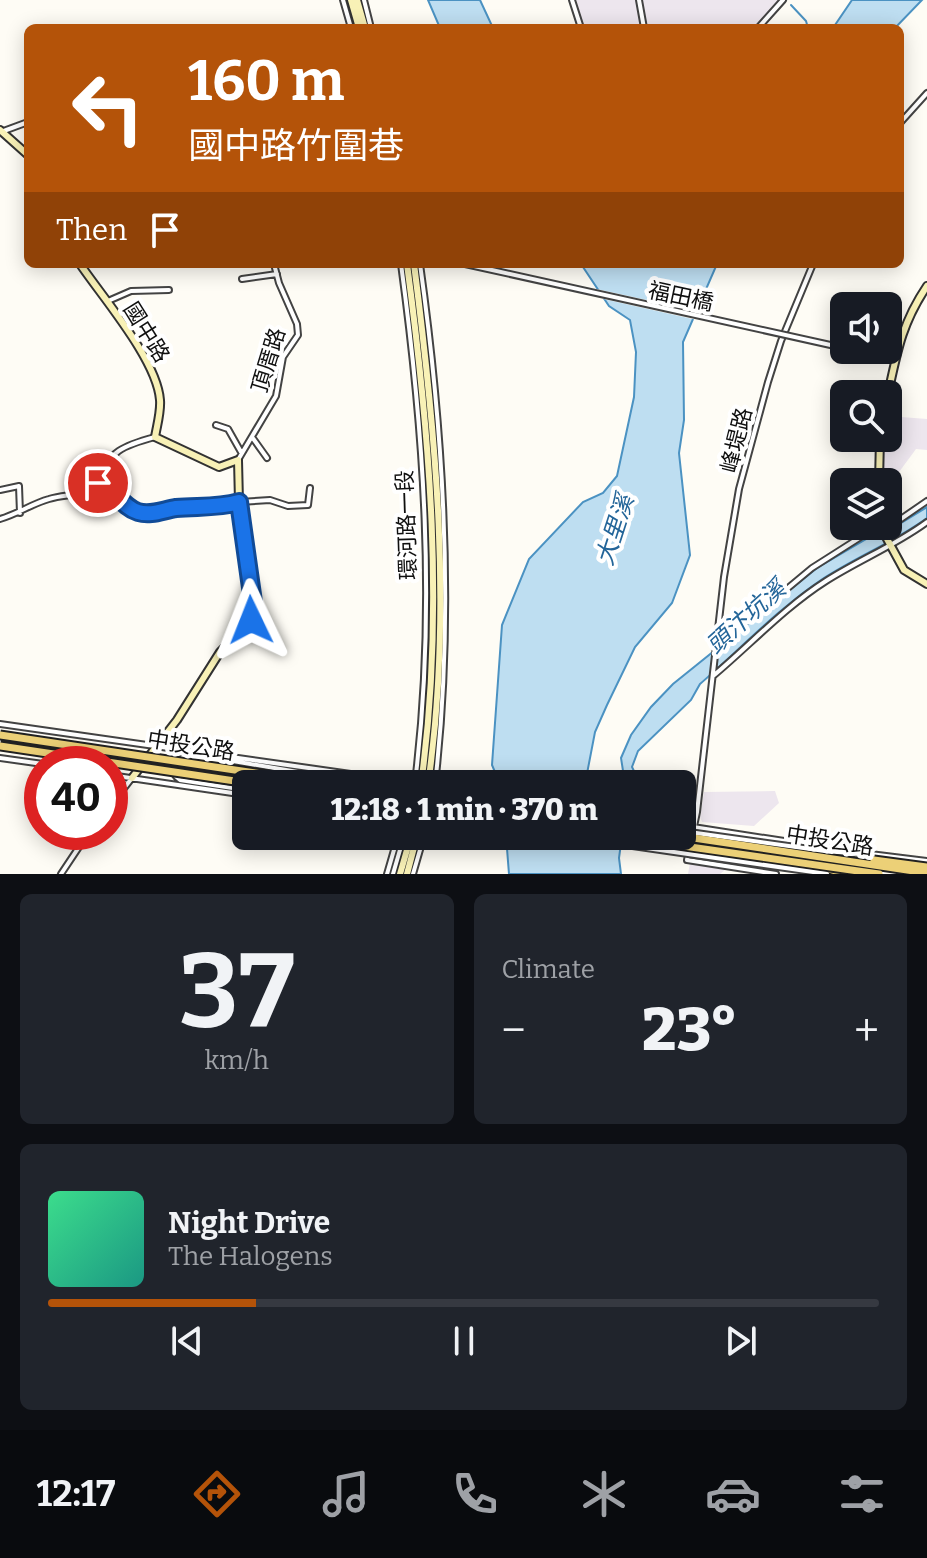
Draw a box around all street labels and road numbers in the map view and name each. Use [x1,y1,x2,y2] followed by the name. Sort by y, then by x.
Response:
[646,276,716,317] street label: 福田橋
[118,297,176,367] street label: 國中路
[246,325,291,396] street label: 頂厝路
[715,405,758,475] street label: 峰堤路
[391,470,422,580] street label: 環河路一段
[145,725,236,766] street label: 中投公路
[784,820,875,861] street label: 中投公路

